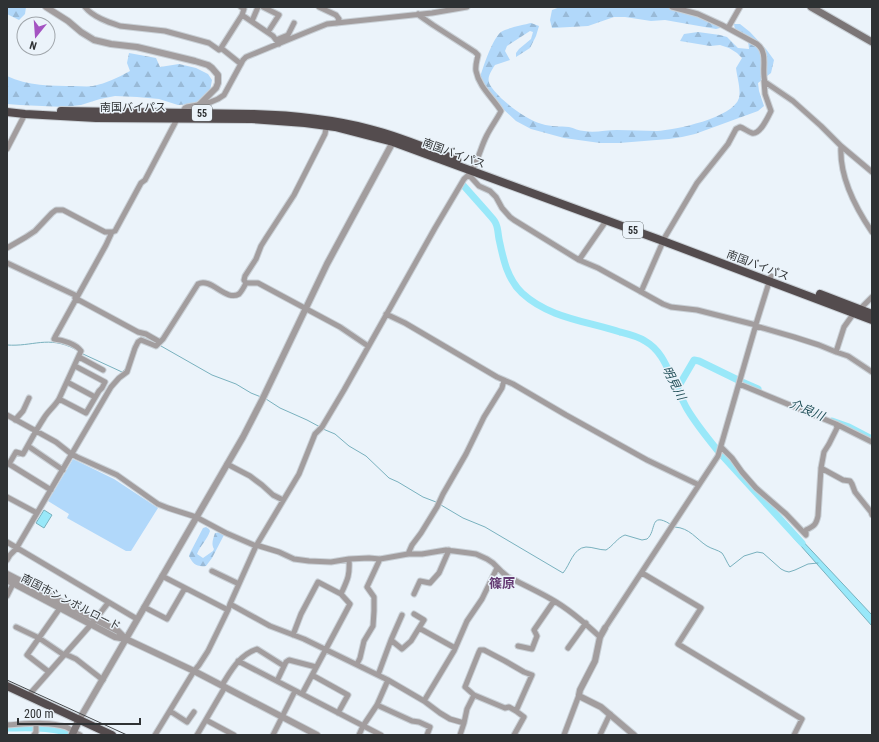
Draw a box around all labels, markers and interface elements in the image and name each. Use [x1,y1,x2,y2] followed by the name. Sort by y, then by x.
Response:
[16,16,56,56] north arrow
[28,38,38,52] text: N
[100,101,166,114] street label: 南国バイパス
[192,105,212,121] road number: 55
[421,136,487,171] street label: 南国バイパス
[623,222,643,238] road number: 55
[725,248,791,283] street label: 南国バイパス
[660,364,689,404] water label: 明見川
[788,397,828,424] water label: 介良川
[19,572,123,633] street label: 南国市シンボルロード
[489,576,515,591] district label: 篠原
[18,700,140,726] scale bar
[24,707,54,721] text: 200 m

